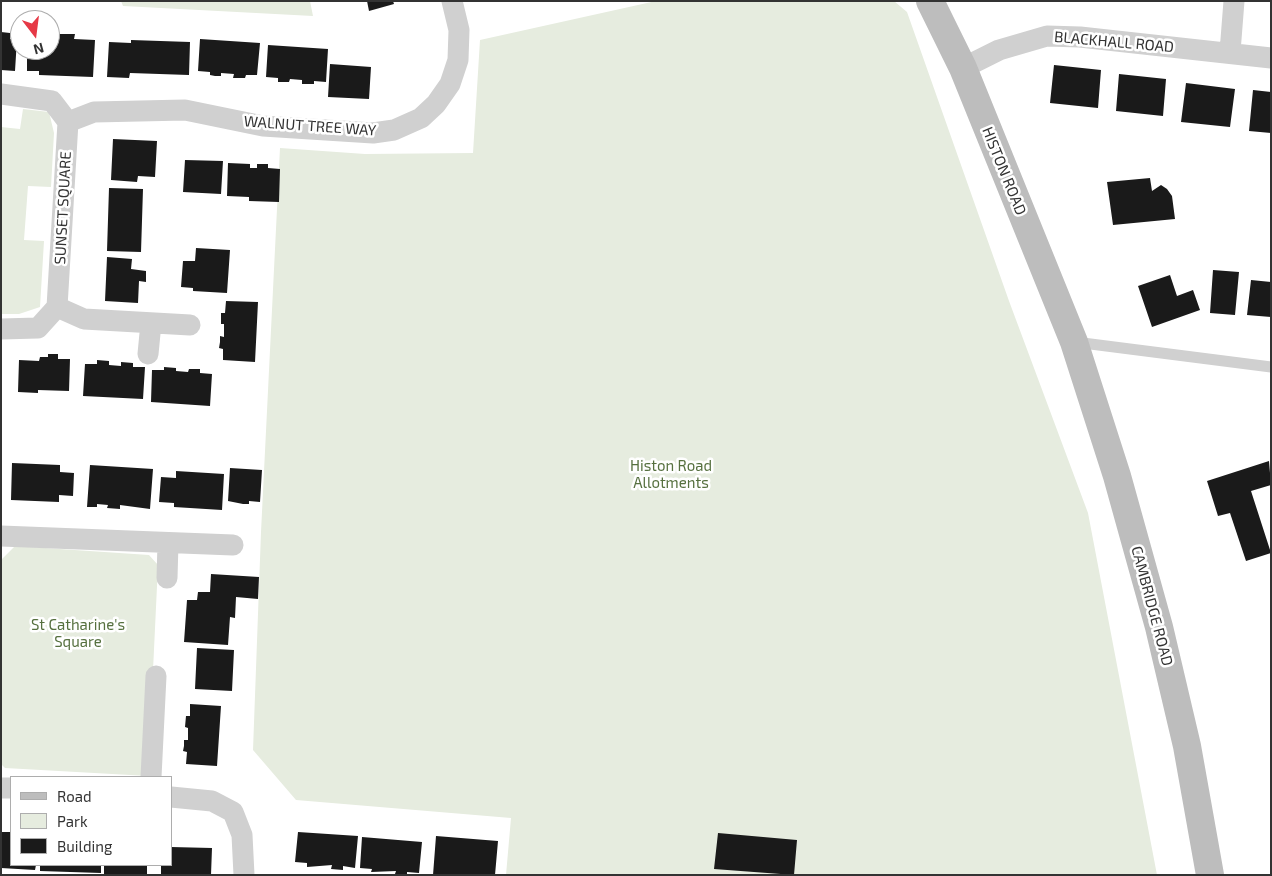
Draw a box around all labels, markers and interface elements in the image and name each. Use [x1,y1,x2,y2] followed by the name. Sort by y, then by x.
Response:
[10,10,60,60] north arrow
[1053,28,1175,56] street label: BLACKHALL ROAD
[32,39,46,59] text: N
[243,112,377,140] street label: WALNUT TREE WAY
[978,124,1030,218] street label: HISTON ROAD
[51,151,75,265] street label: SUNSET SQUARE
[630,457,712,492] park label: Histon Road Allotments
[1127,544,1177,668] street label: CAMBRIDGE ROAD
[31,616,125,651] park label: St Catharine's Square
[10,776,172,866] legend
[57,787,92,805] text: Road
[57,812,88,830] text: Park
[57,837,112,855] text: Building

